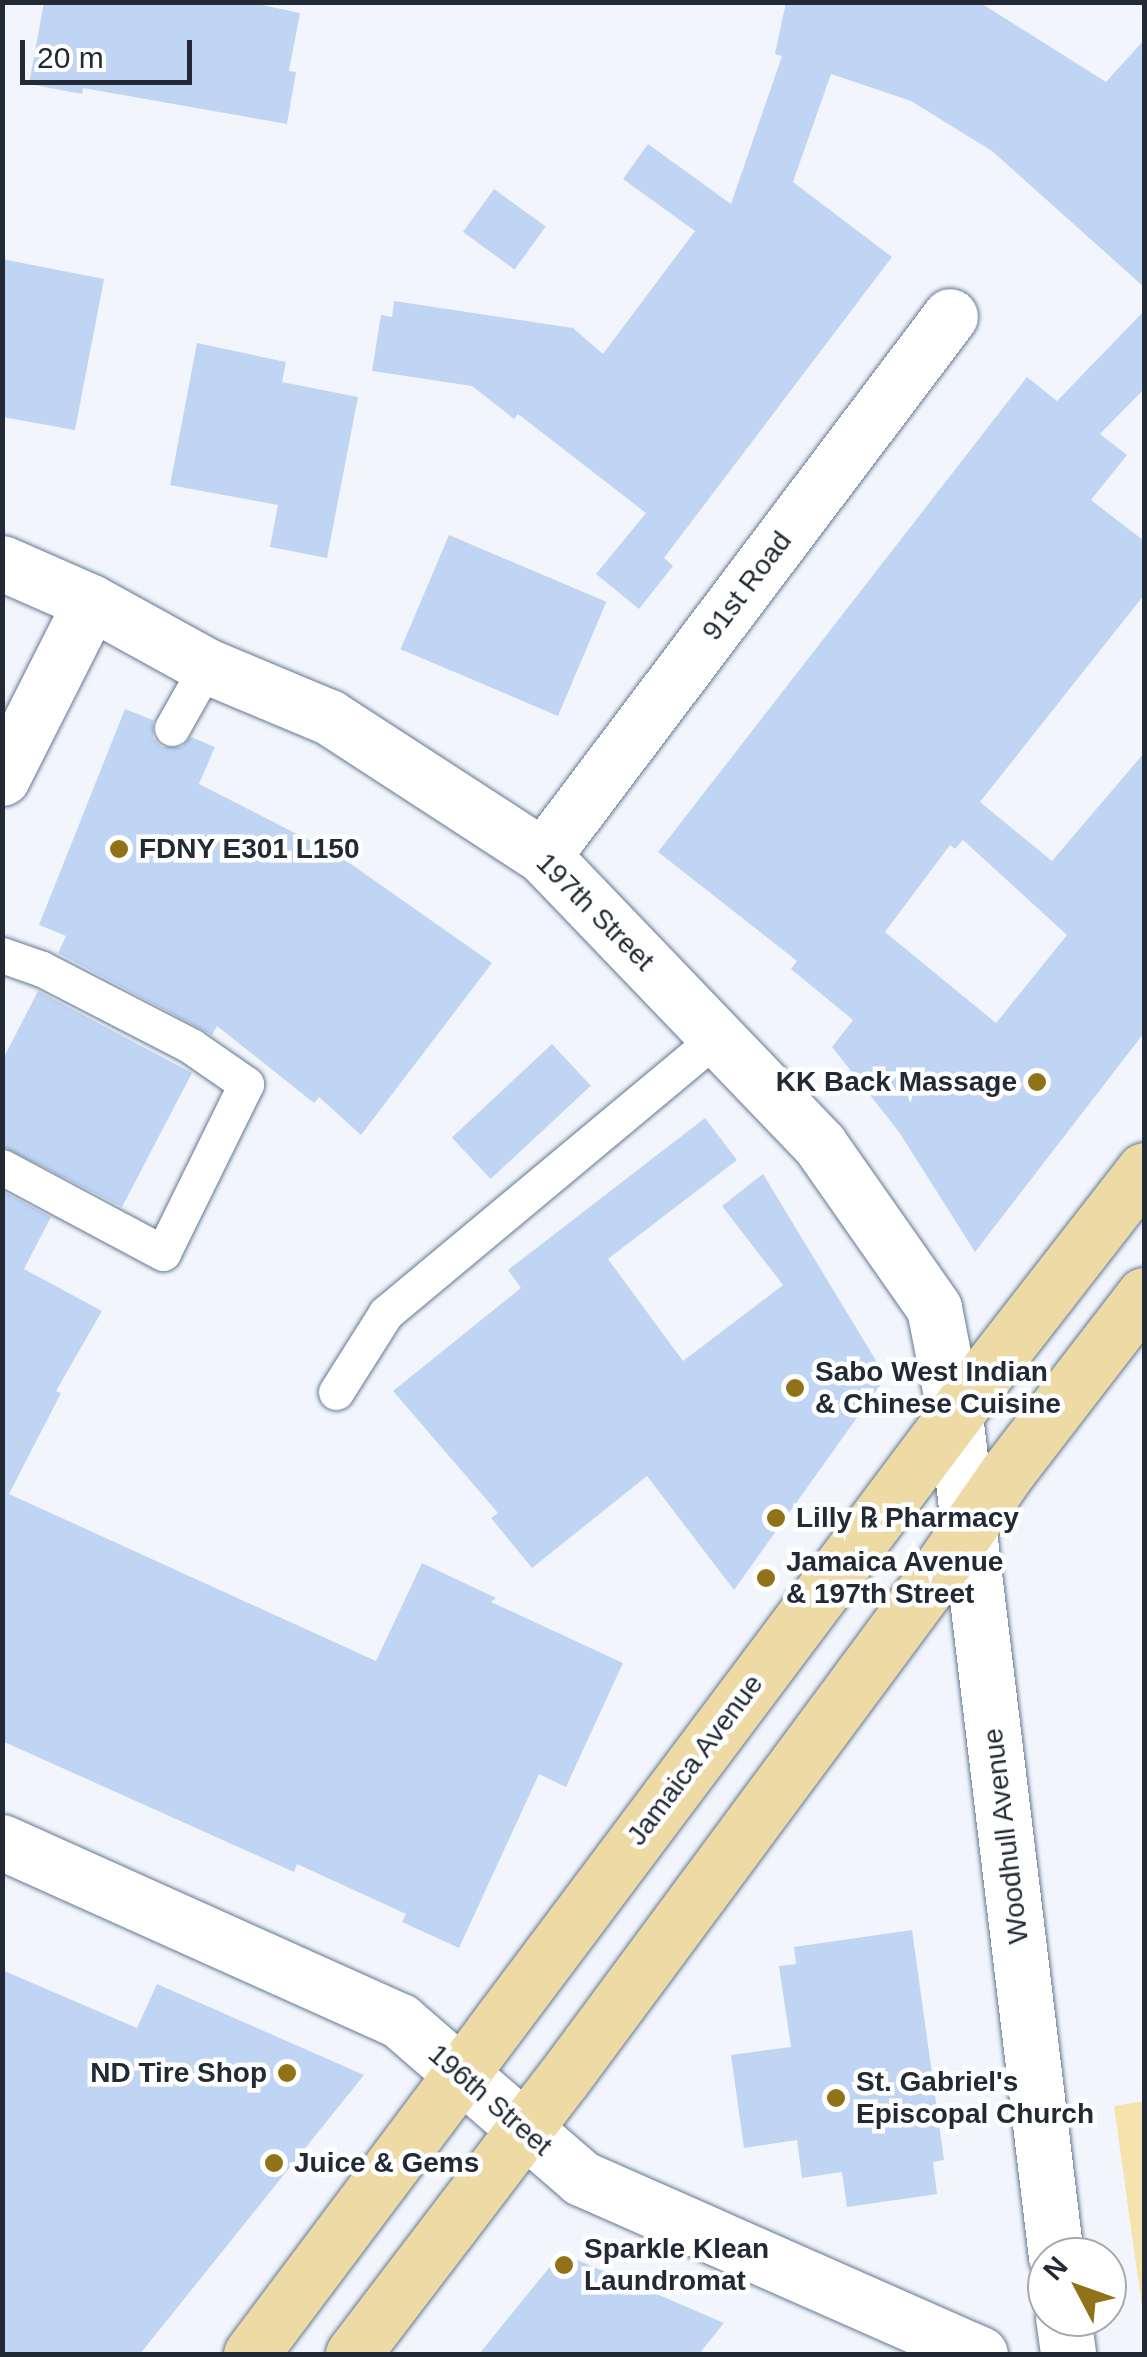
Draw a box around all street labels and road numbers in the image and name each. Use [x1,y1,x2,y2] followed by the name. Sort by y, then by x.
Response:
[695,525,799,647] street label: 91st Road
[529,846,661,978] street label: 197th Street
[619,1667,771,1853] street label: Jamaica Avenue
[976,1726,1036,1946] street label: Woodhull Avenue
[421,2037,559,2163] street label: 196th Street

